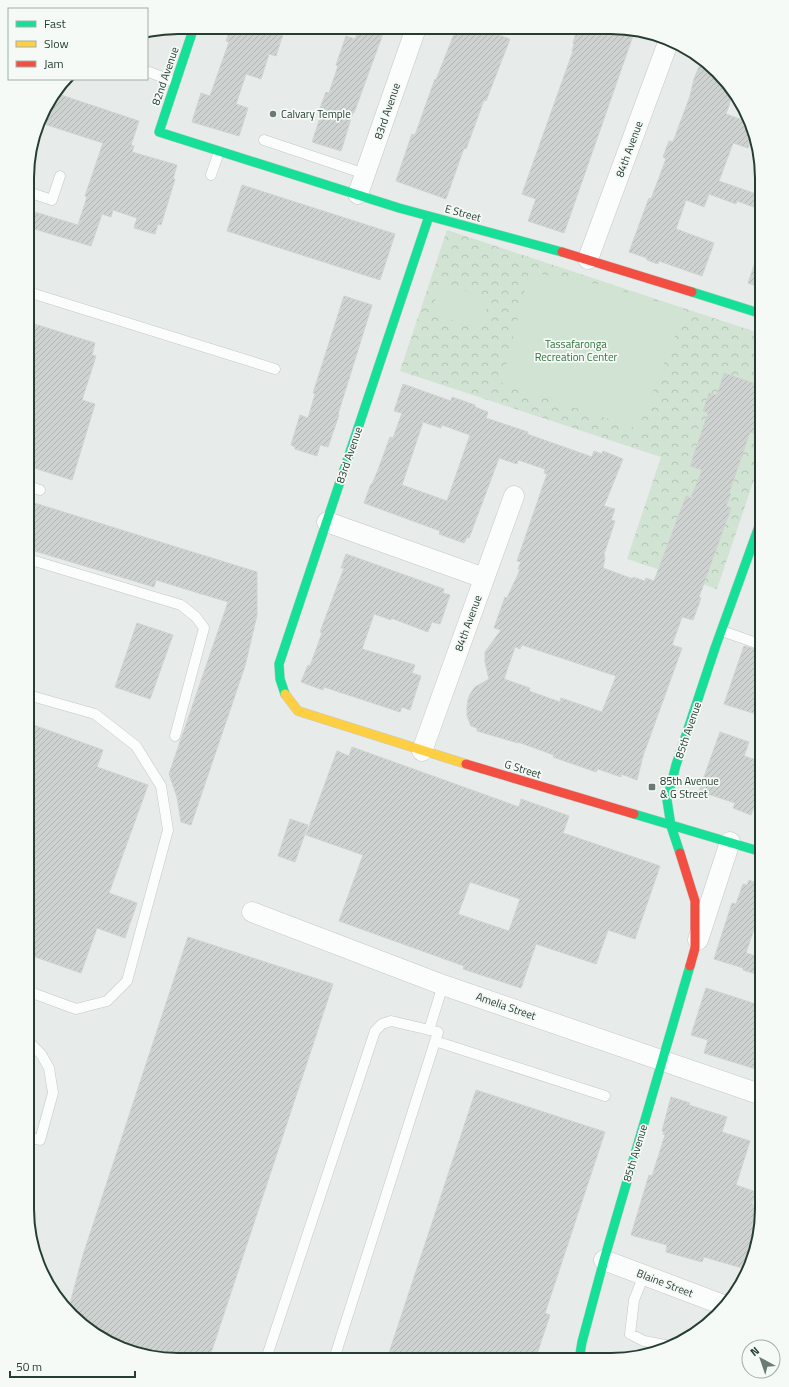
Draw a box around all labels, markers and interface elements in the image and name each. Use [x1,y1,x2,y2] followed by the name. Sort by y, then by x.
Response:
[8,8,148,80] legend
[44,14,67,33] text: Fast
[44,34,69,53] text: Slow
[148,44,183,107] street label: 82nd Avenue
[44,54,64,73] text: Jam
[370,80,404,141] street label: 83rd Avenue
[281,106,351,122] place label: Calvary Temple
[268,109,278,119] marker: Calvary Temple
[611,118,647,179] street label: 84th Avenue
[443,201,483,226] street label: E Street
[535,336,618,365] park label: Tassafaronga Recreation Center
[332,424,366,485] street label: 83rd Avenue
[450,592,486,653] street label: 84th Avenue
[671,699,705,760] street label: 85th Avenue
[503,756,543,782] street label: G Street
[660,773,719,802] place label: 85th Avenue & G Street
[647,782,657,792] marker: 85th Avenue & G Street
[474,988,538,1024] street label: Amelia Street
[619,1122,651,1184] street label: 85th Avenue
[634,1265,696,1301] street label: Blaine Street
[741,1339,781,1379] north arrow
[747,1343,763,1360] text: N
[10,1353,135,1379] scale bar
[16,1357,42,1376] text: 50 m

